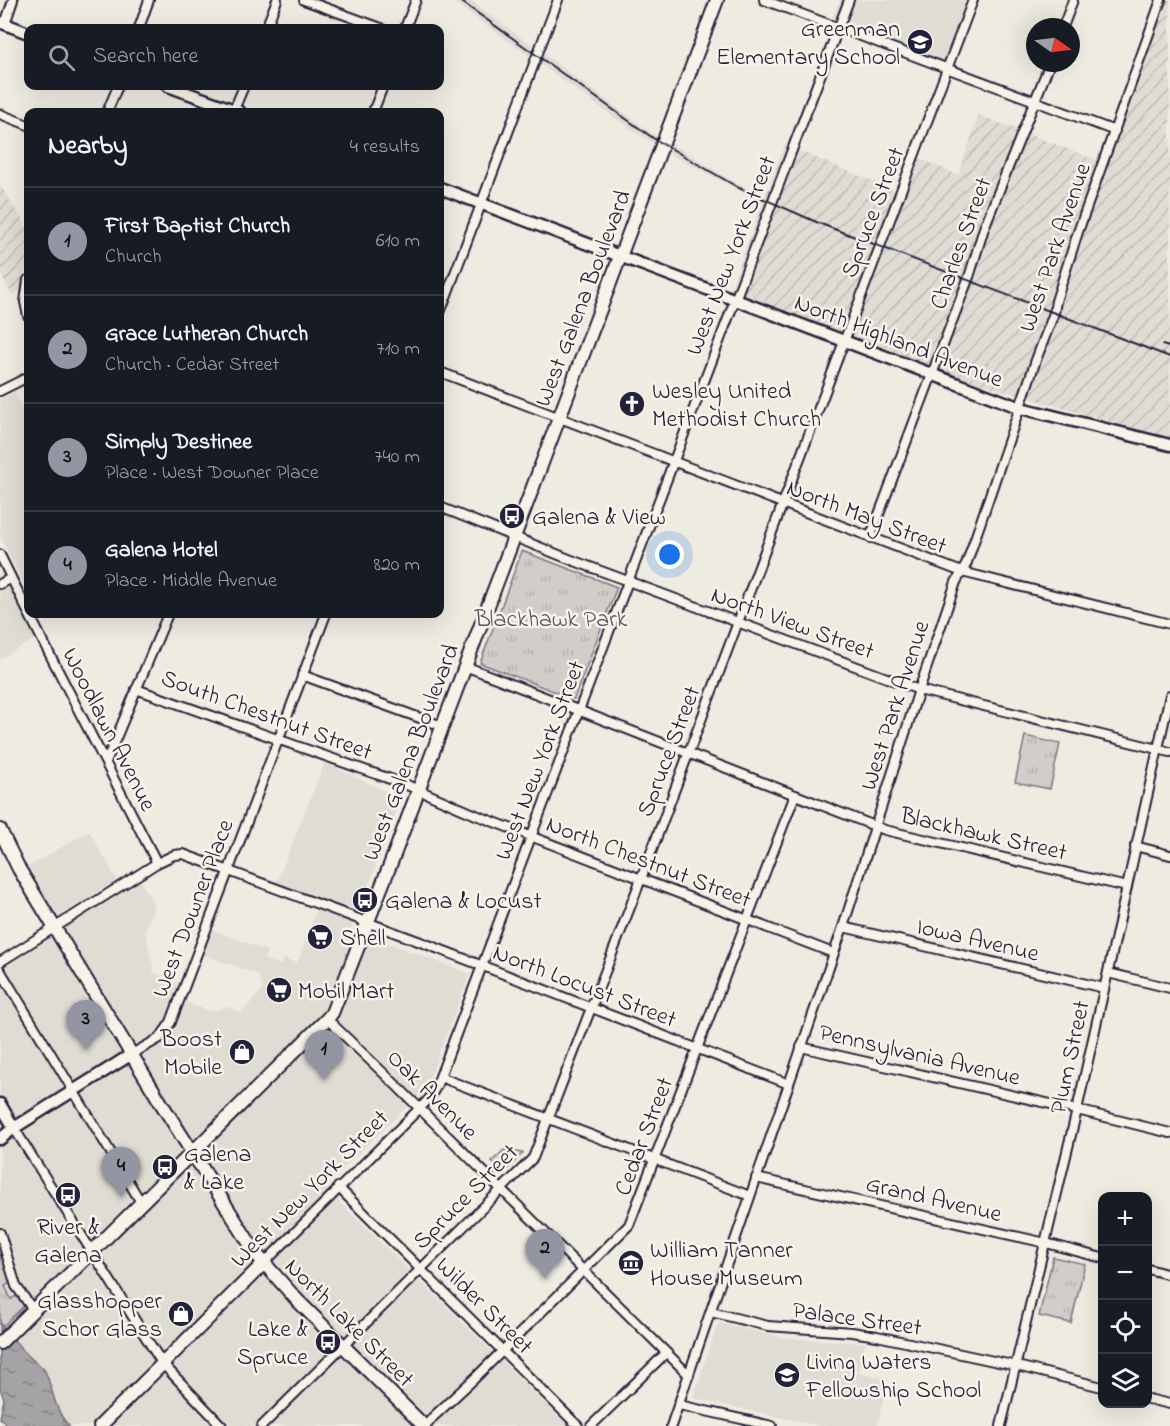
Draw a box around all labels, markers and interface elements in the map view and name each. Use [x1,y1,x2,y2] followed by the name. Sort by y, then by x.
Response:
[716,13,900,77] place label: Greenman Elementary School
[1026,18,1080,72] north arrow
[24,24,444,90] search box
[905,27,935,57] school or university icon: Greenman Elementary School
[45,41,78,74] icon: search
[93,41,198,73] text: Search here
[48,128,127,166] text: Nearby
[350,133,420,162] text: 4 results
[833,142,915,283] street label: Spruce Street
[678,151,787,361] street label: West New York Street
[1011,158,1102,337] street label: West Park Avenue
[922,173,1002,315] street label: Charles Street
[527,185,642,412] street label: West Galena Boulevard
[105,211,290,243] text: First Baptist Church
[64,227,71,256] text: 1
[376,227,420,256] text: 610 m
[105,243,161,272] text: Church
[789,286,1008,398] street label: North Highland Avenue
[105,319,308,351] text: Grace Lutheran Church
[63,335,72,364] text: 2
[376,335,420,364] text: 710 m
[105,351,279,380] text: Church · Cedar Street
[652,375,821,438] place label: Wesley United Methodist Church
[617,389,647,419] church icon: Wesley United Methodist Church
[105,427,252,459] text: Simply Destinee
[63,443,72,472] text: 3
[374,443,420,472] text: 740 m
[105,459,319,488] text: Place · West Downer Place
[781,472,951,566] street label: North May Street
[497,501,527,531] bus stop icon: Galena & View
[532,501,666,536] place label: Galena & View
[105,535,218,567] text: Galena Hotel
[655,540,684,569] your location
[63,551,72,580] text: 4
[373,551,420,580] text: 820 m
[105,567,277,596] text: Place · Middle Avenue
[706,579,879,670] street label: North View Street
[474,603,628,638] park label: Blackhawk Park
[852,616,940,795] street label: West Park Avenue
[355,639,470,866] street label: West Galena Boulevard
[51,642,164,818] street label: Woodlawn Avenue
[487,656,596,866] street label: West New York Street
[156,662,377,771] street label: South Chestnut Street
[629,681,711,822] street label: Spruce Street
[896,799,1070,872] street label: Blackhawk Street
[540,808,756,919] street label: North Chestnut Street
[144,814,245,1003] street label: West Downer Place
[350,885,380,915] bus stop icon: Galena & Locust
[385,885,542,920] place label: Galena & Locust
[913,910,1042,973] street label: Iowa Avenue
[305,922,335,952] supermarket icon: Shell
[340,922,386,957] place label: Shell
[487,936,681,1038] street label: North Locust Street
[264,975,294,1005] supermarket icon: Mobil Mart
[298,975,394,1010] place label: Mobil Mart
[1042,998,1101,1118] street label: Plum Street
[66,1000,106,1050] pin: 3
[815,1016,1024,1098] street label: Pennsylvania Avenue
[160,1023,222,1086] place label: Boost Mobile
[304,1030,344,1080] pin: 1
[227,1037,257,1067] shop icon: Boost Mobile
[377,1042,485,1150] street label: Oak Avenue
[607,1073,684,1201] street label: Cedar Street
[224,1103,398,1277] street label: West New York Street
[406,1137,528,1259] street label: Spruce Street
[184,1138,252,1201] place label: Galena & Lake
[102,1148,140,1197] pin: 4
[150,1152,180,1182] bus stop icon: Galena & Lake
[862,1168,1005,1233] street label: Grand Avenue
[53,1180,83,1210] bus stop icon: River & Galena
[1098,1192,1152,1408] map controls
[1098,1192,1152,1246] button: +
[34,1211,102,1274] place label: River & Galena
[526,1230,564,1279] pin: 2
[650,1234,803,1297] place label: William Tanner House Museum
[1098,1246,1152,1300] button: −
[616,1248,646,1278] museum icon: William Tanner House Museum
[426,1250,540,1364] street label: Wilder Street
[275,1251,421,1397] street label: North Lake Street
[37,1285,163,1348] place label: Glasshopper Schor Glass
[790,1294,924,1347] street label: Palace Street
[166,1299,196,1329] shop icon: Glasshopper Schor Glass
[1098,1300,1152,1354] button: locate
[237,1313,308,1376] place label: Lake & Spruce
[313,1327,343,1357] bus stop icon: Lake & Spruce
[805,1346,981,1409] place label: Living Waters Fellowship School
[1098,1354,1152,1408] button: layers
[772,1360,802,1390] school or university icon: Living Waters Fellowship School

